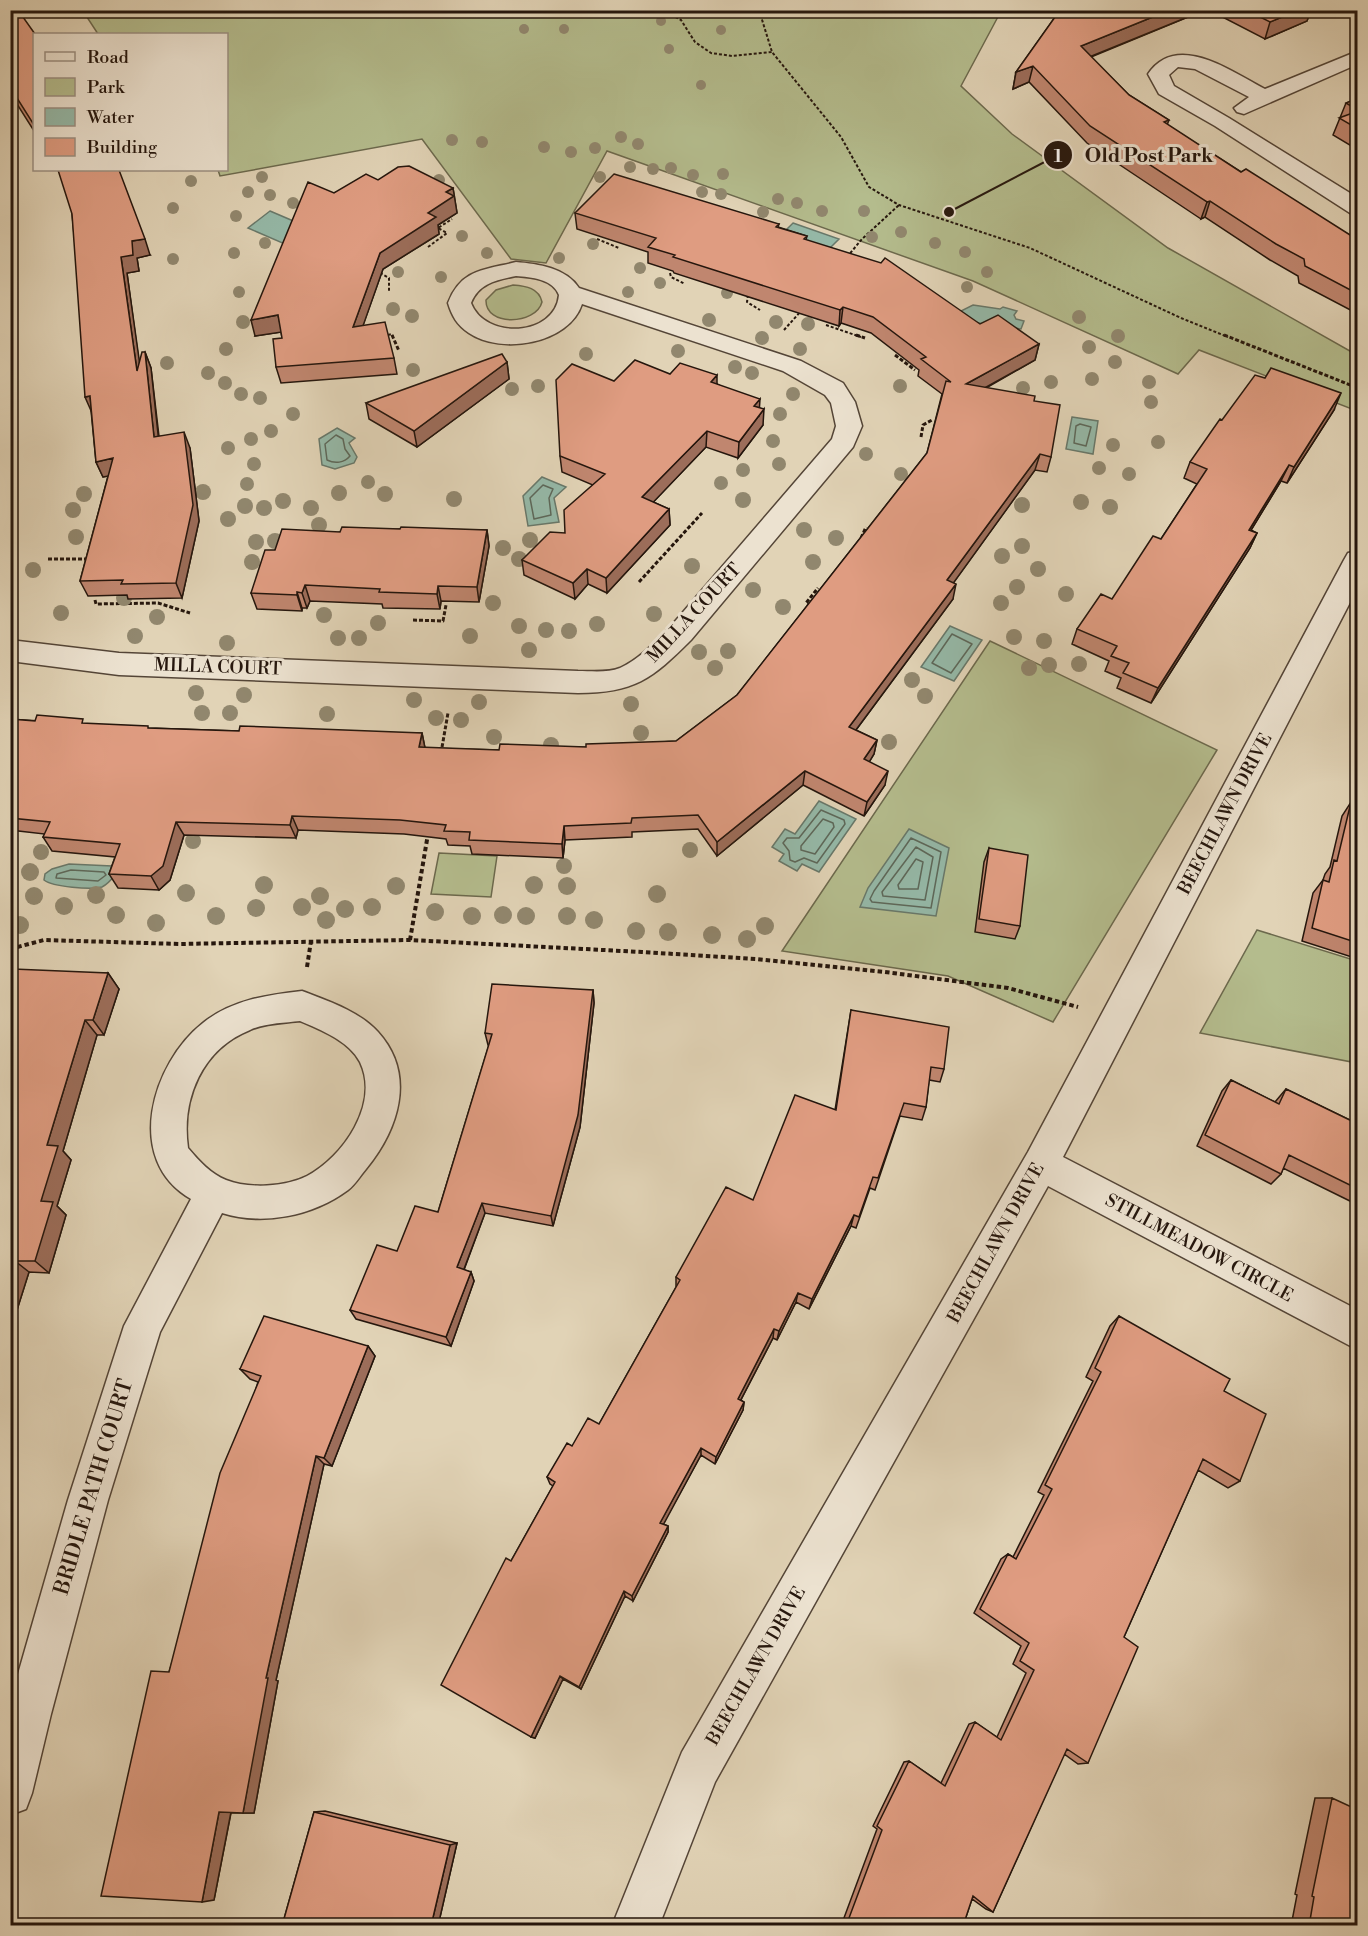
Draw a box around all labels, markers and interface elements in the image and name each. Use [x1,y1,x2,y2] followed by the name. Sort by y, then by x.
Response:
[33,33,228,171] legend
[87,46,130,69] text: Road
[87,76,126,99] text: Park
[86,106,135,129] text: Water
[86,136,158,159] text: Building
[1043,136,1225,174] callout: Old Post Park
[1085,144,1214,169] text: Old Post Park
[1054,145,1063,168] text: 1
[642,558,746,668] street label: MILLA COURT
[154,653,283,681] street label: MILLA COURT
[1172,729,1277,900] street label: BEECHLAWN DRIVE
[942,1159,1050,1328] street label: BEECHLAWN DRIVE
[1101,1189,1297,1307] street label: STILLMEADOW CIRCLE
[49,1376,139,1599] street label: BRIDLE PATH COURT
[701,1583,811,1750] street label: BEECHLAWN DRIVE

